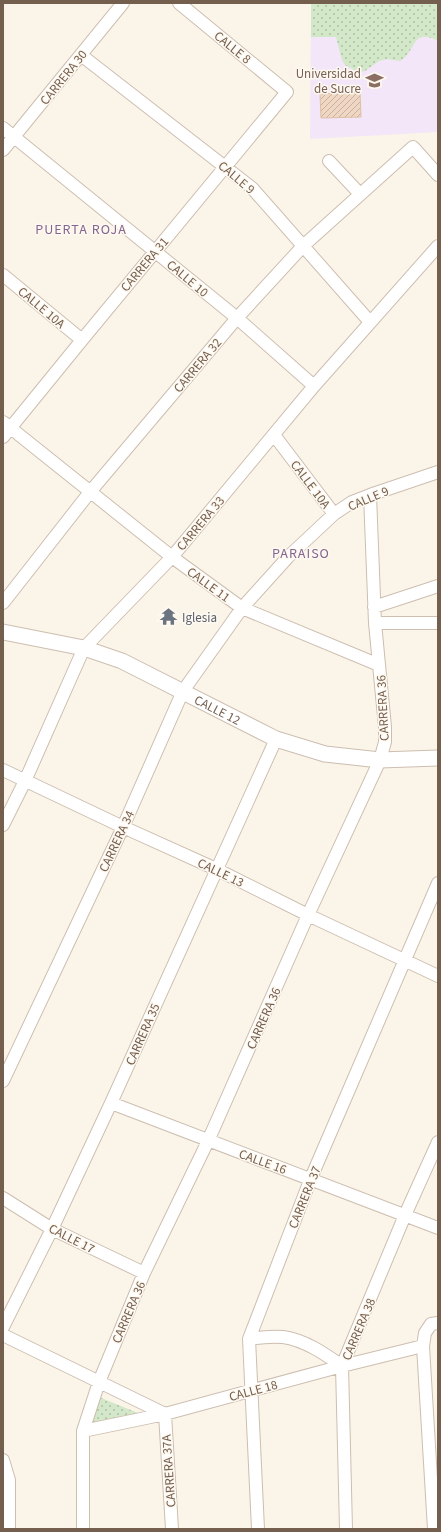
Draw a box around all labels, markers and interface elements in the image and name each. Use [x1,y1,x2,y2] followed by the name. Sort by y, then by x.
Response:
[210,27,255,68] street label: CALLE 8
[36,46,92,109] street label: CARRERA 30
[296,65,361,98] place label: Universidad de Sucre
[364,70,384,90] school or university icon: Universidad de Sucre
[214,157,259,198] street label: CALLE 9
[35,220,127,240] district label: PUERTA ROJA
[117,234,173,296] street label: CARRERA 31
[163,256,212,302] street label: CALLE 10
[14,283,70,333] street label: CALLE 10A
[170,335,226,397] street label: CARRERA 32
[286,457,335,513] street label: CALLE 10A
[345,482,392,516] street label: CALLE 9
[173,493,229,555] street label: CARRERA 33
[272,544,330,564] district label: PARAISO
[183,563,234,607] street label: CALLE 11
[159,607,179,627] temple icon: Iglesia
[182,609,217,627] place label: Iglesia
[372,674,394,741] street label: CARRERA 36
[191,691,243,730] street label: CALLE 12
[95,807,139,875] street label: CARRERA 34
[194,854,247,892] street label: CALLE 13
[242,985,286,1052] street label: CARRERA 36
[121,1001,165,1068] street label: CARRERA 35
[236,1145,289,1179] street label: CALLE 16
[284,1163,326,1231] street label: CARRERA 37
[45,1220,98,1258] street label: CALLE 17
[108,1278,150,1346] street label: CARRERA 36
[338,1295,380,1363] street label: CARRERA 38
[227,1376,279,1406] street label: CALLE 18
[157,1433,181,1508] street label: CARRERA 37A

